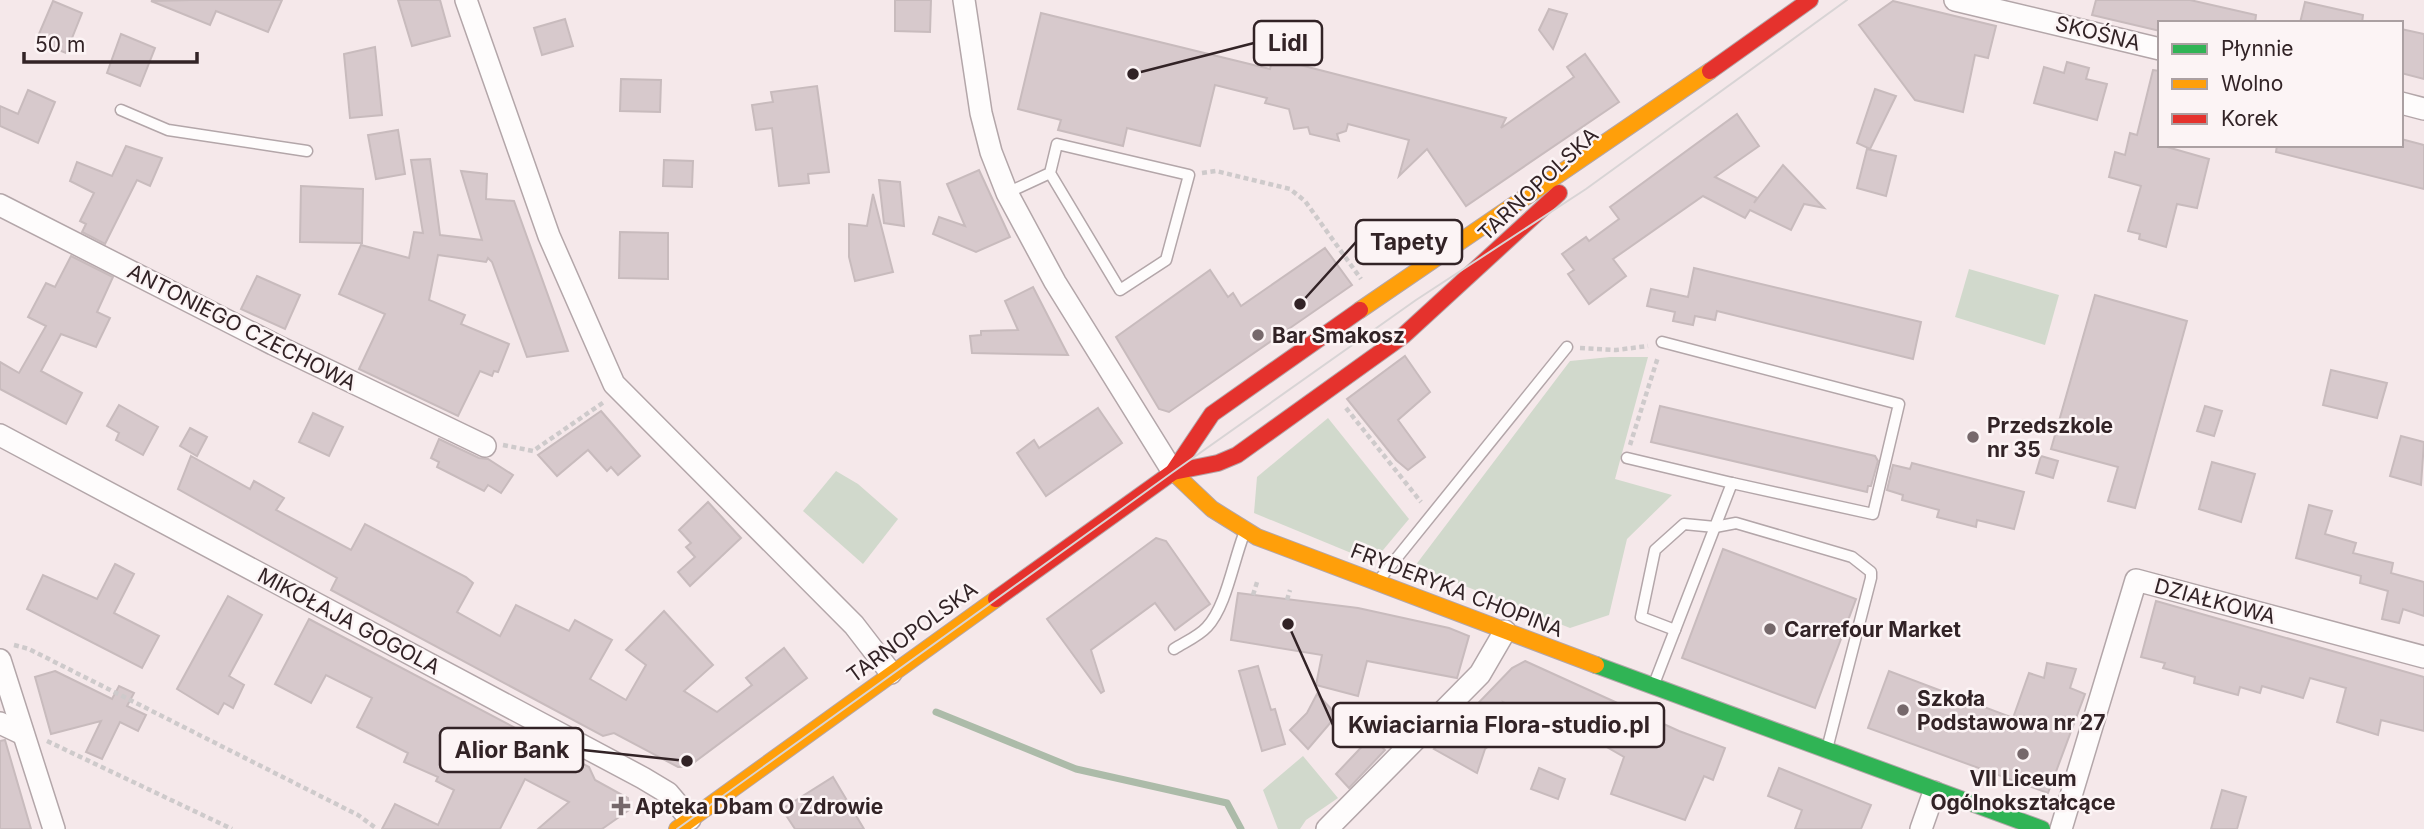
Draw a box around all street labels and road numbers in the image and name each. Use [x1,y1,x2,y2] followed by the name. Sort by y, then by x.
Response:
[2053,9,2143,56] street label: SKOŚNA
[1473,122,1603,246] street label: TARNOPOLSKA
[124,258,360,396] street label: ANTONIEGO CZECHOWA
[1347,538,1567,642] street label: FRYDERYKA CHOPINA
[254,562,444,680] street label: MIKOŁAJA GOGOLA
[2152,573,2278,629] street label: DZIAŁKOWA
[842,576,982,688] street label: TARNOPOLSKA

